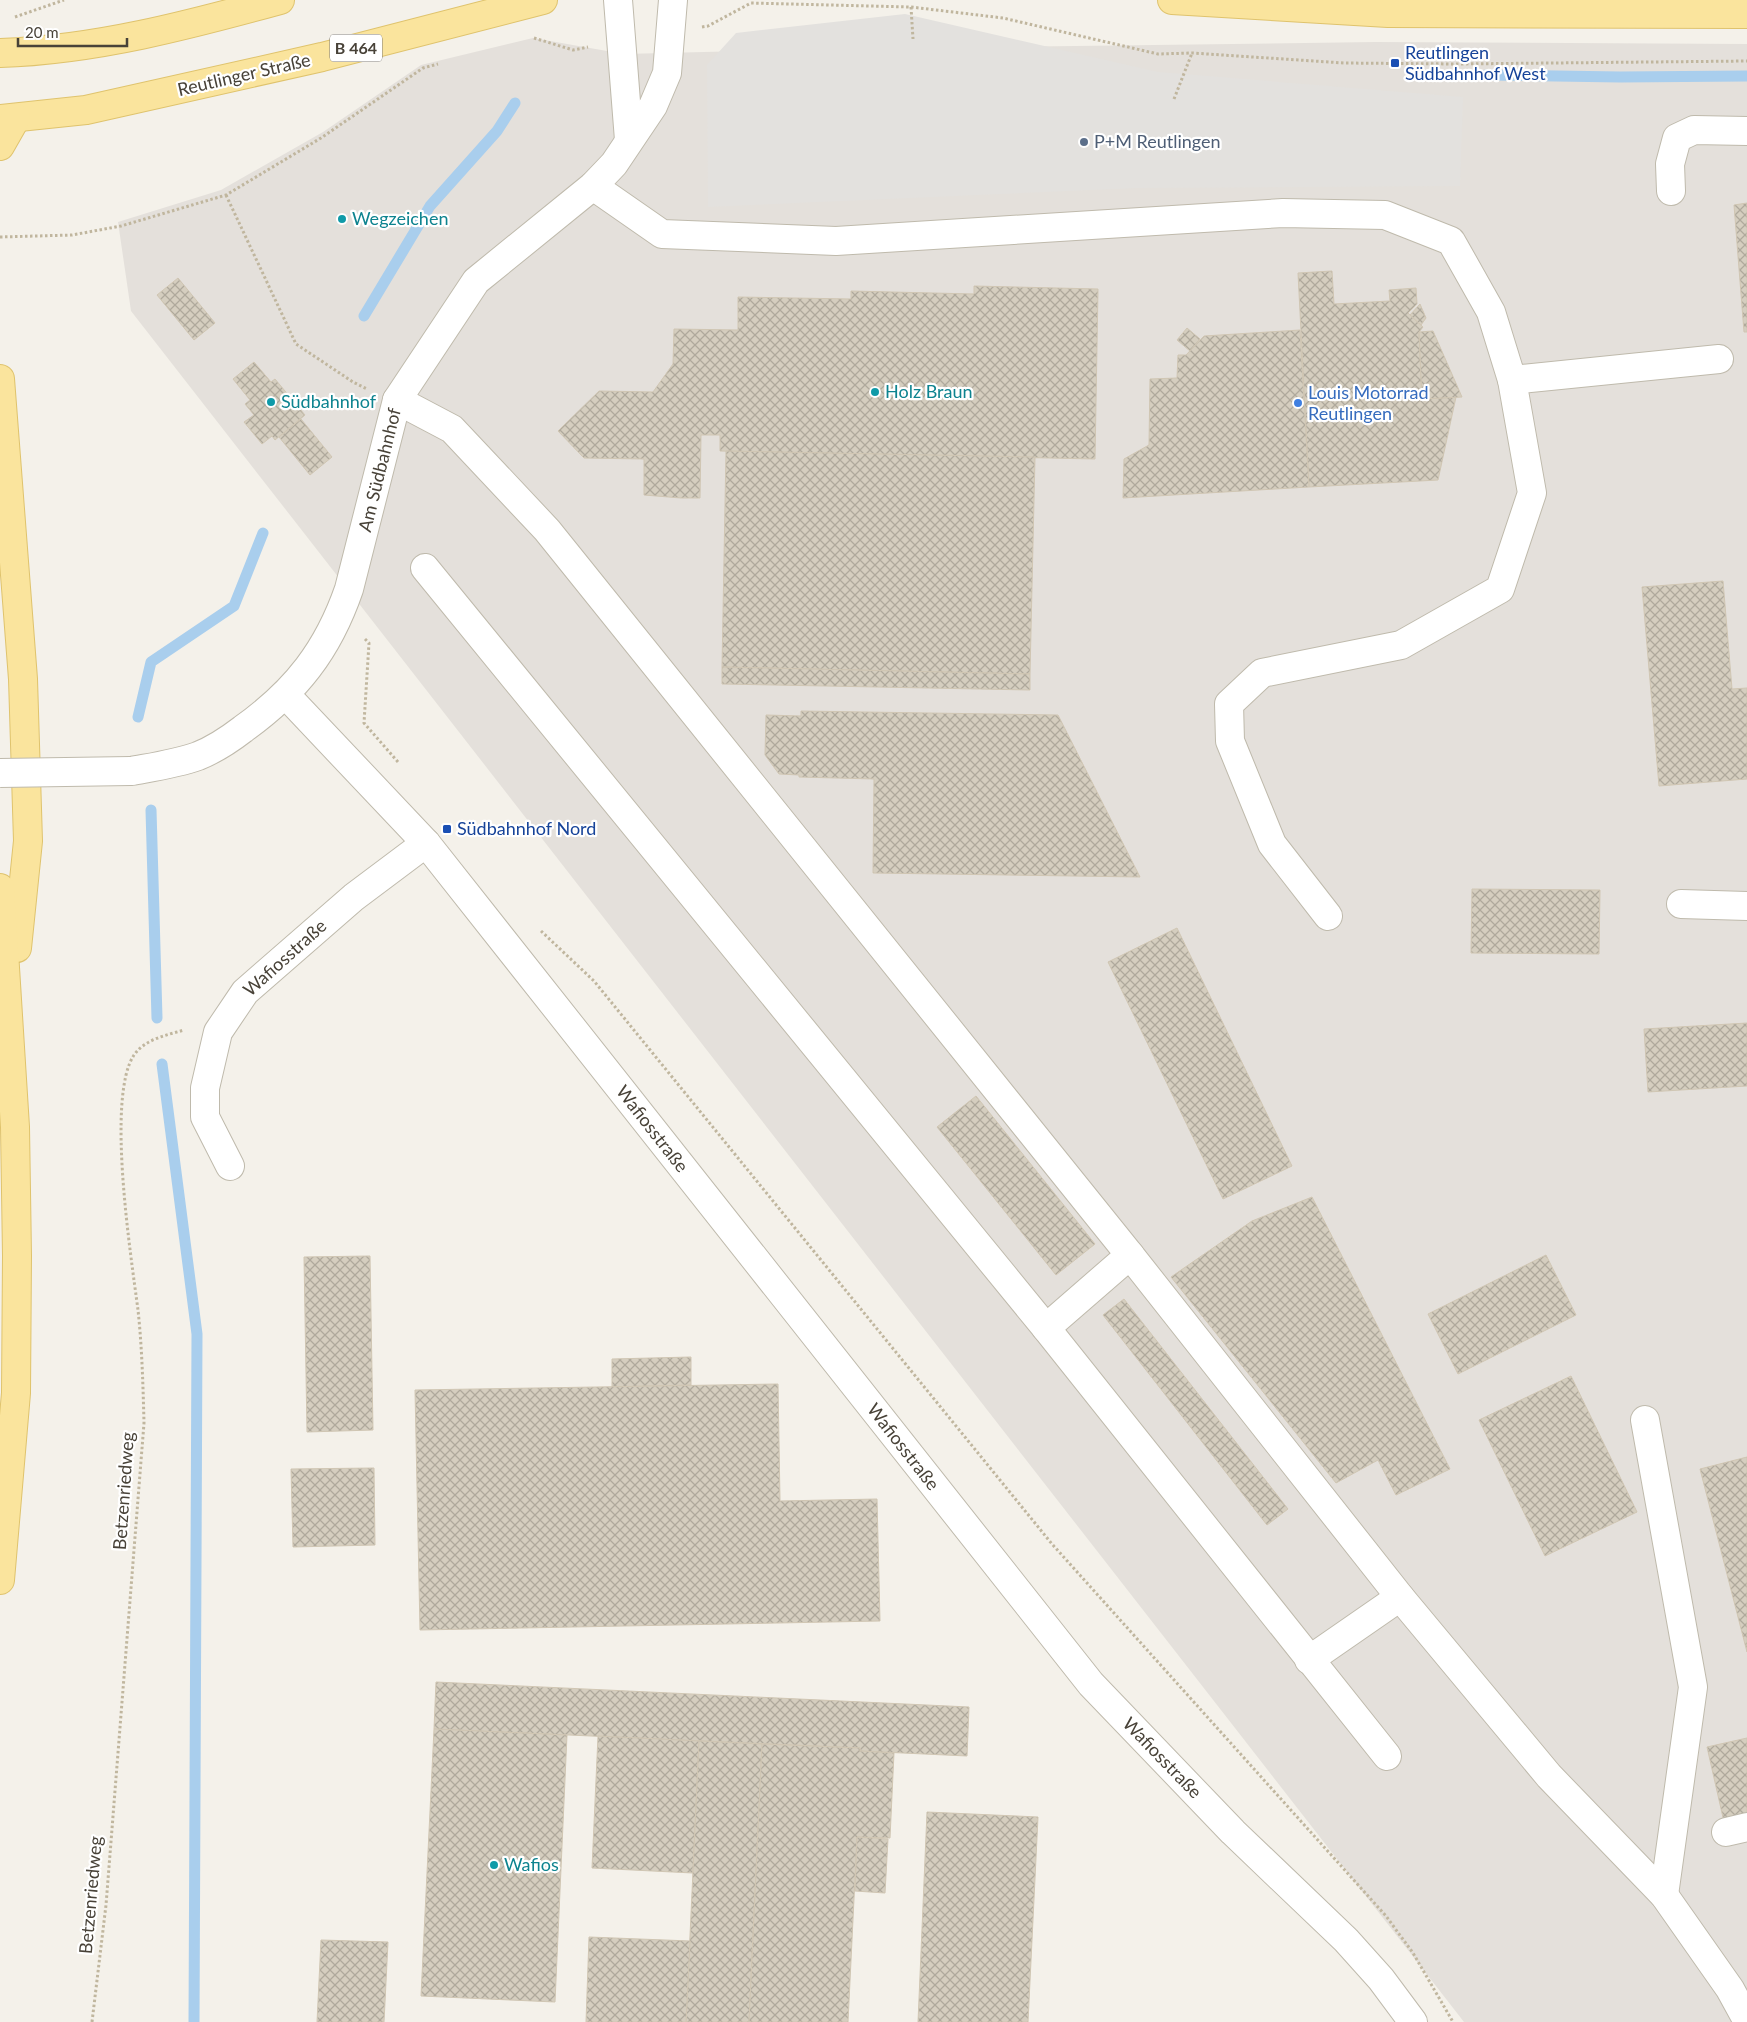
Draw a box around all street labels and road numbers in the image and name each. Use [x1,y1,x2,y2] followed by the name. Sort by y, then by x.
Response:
[330,34,382,62] road number: B 464
[175,48,312,100] street label: Reutlinger Straße
[353,405,405,534] street label: Am Südbahnhof
[238,914,330,1000] street label: Wafiosstraße
[612,1081,694,1176] street label: Wafiosstraße
[863,1399,945,1494] street label: Wafiosstraße
[108,1431,138,1551] street label: Betzenriedweg
[1119,1712,1207,1802] street label: Wafiosstraße
[74,1835,106,1955] street label: Betzenriedweg

